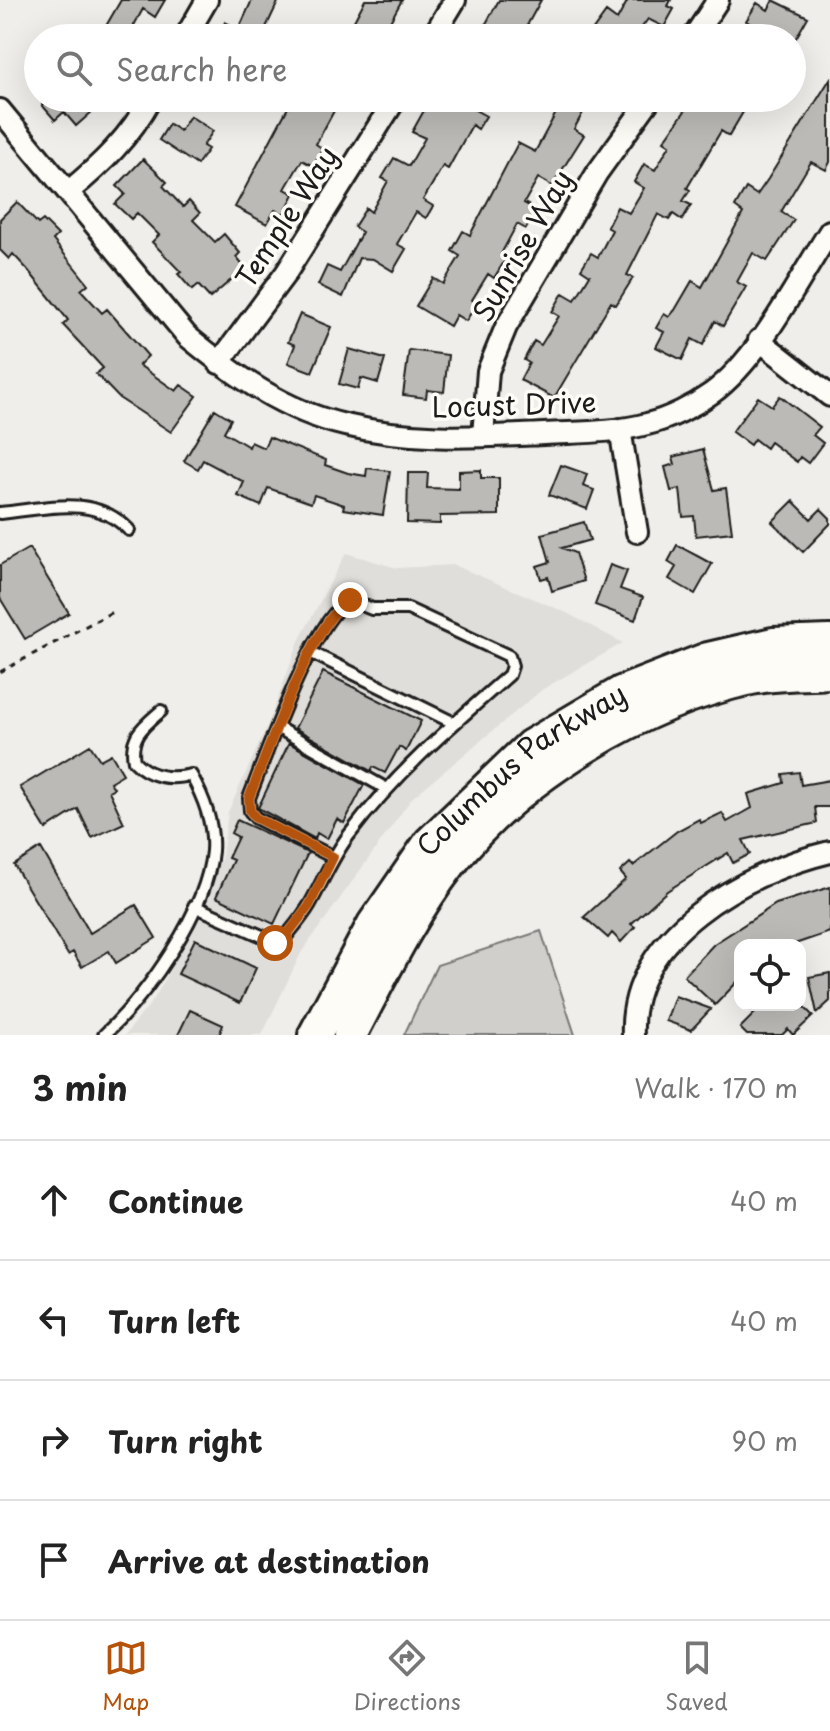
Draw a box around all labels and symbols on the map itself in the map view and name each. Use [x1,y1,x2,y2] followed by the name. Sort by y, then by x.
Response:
[224,137,348,295] street label: Temple Way
[461,161,583,330] street label: Sunrise Way
[431,379,597,428] street label: Locust Drive
[332,582,368,618] route end
[404,672,634,864] street label: Columbus Parkway
[257,925,293,961] route start

